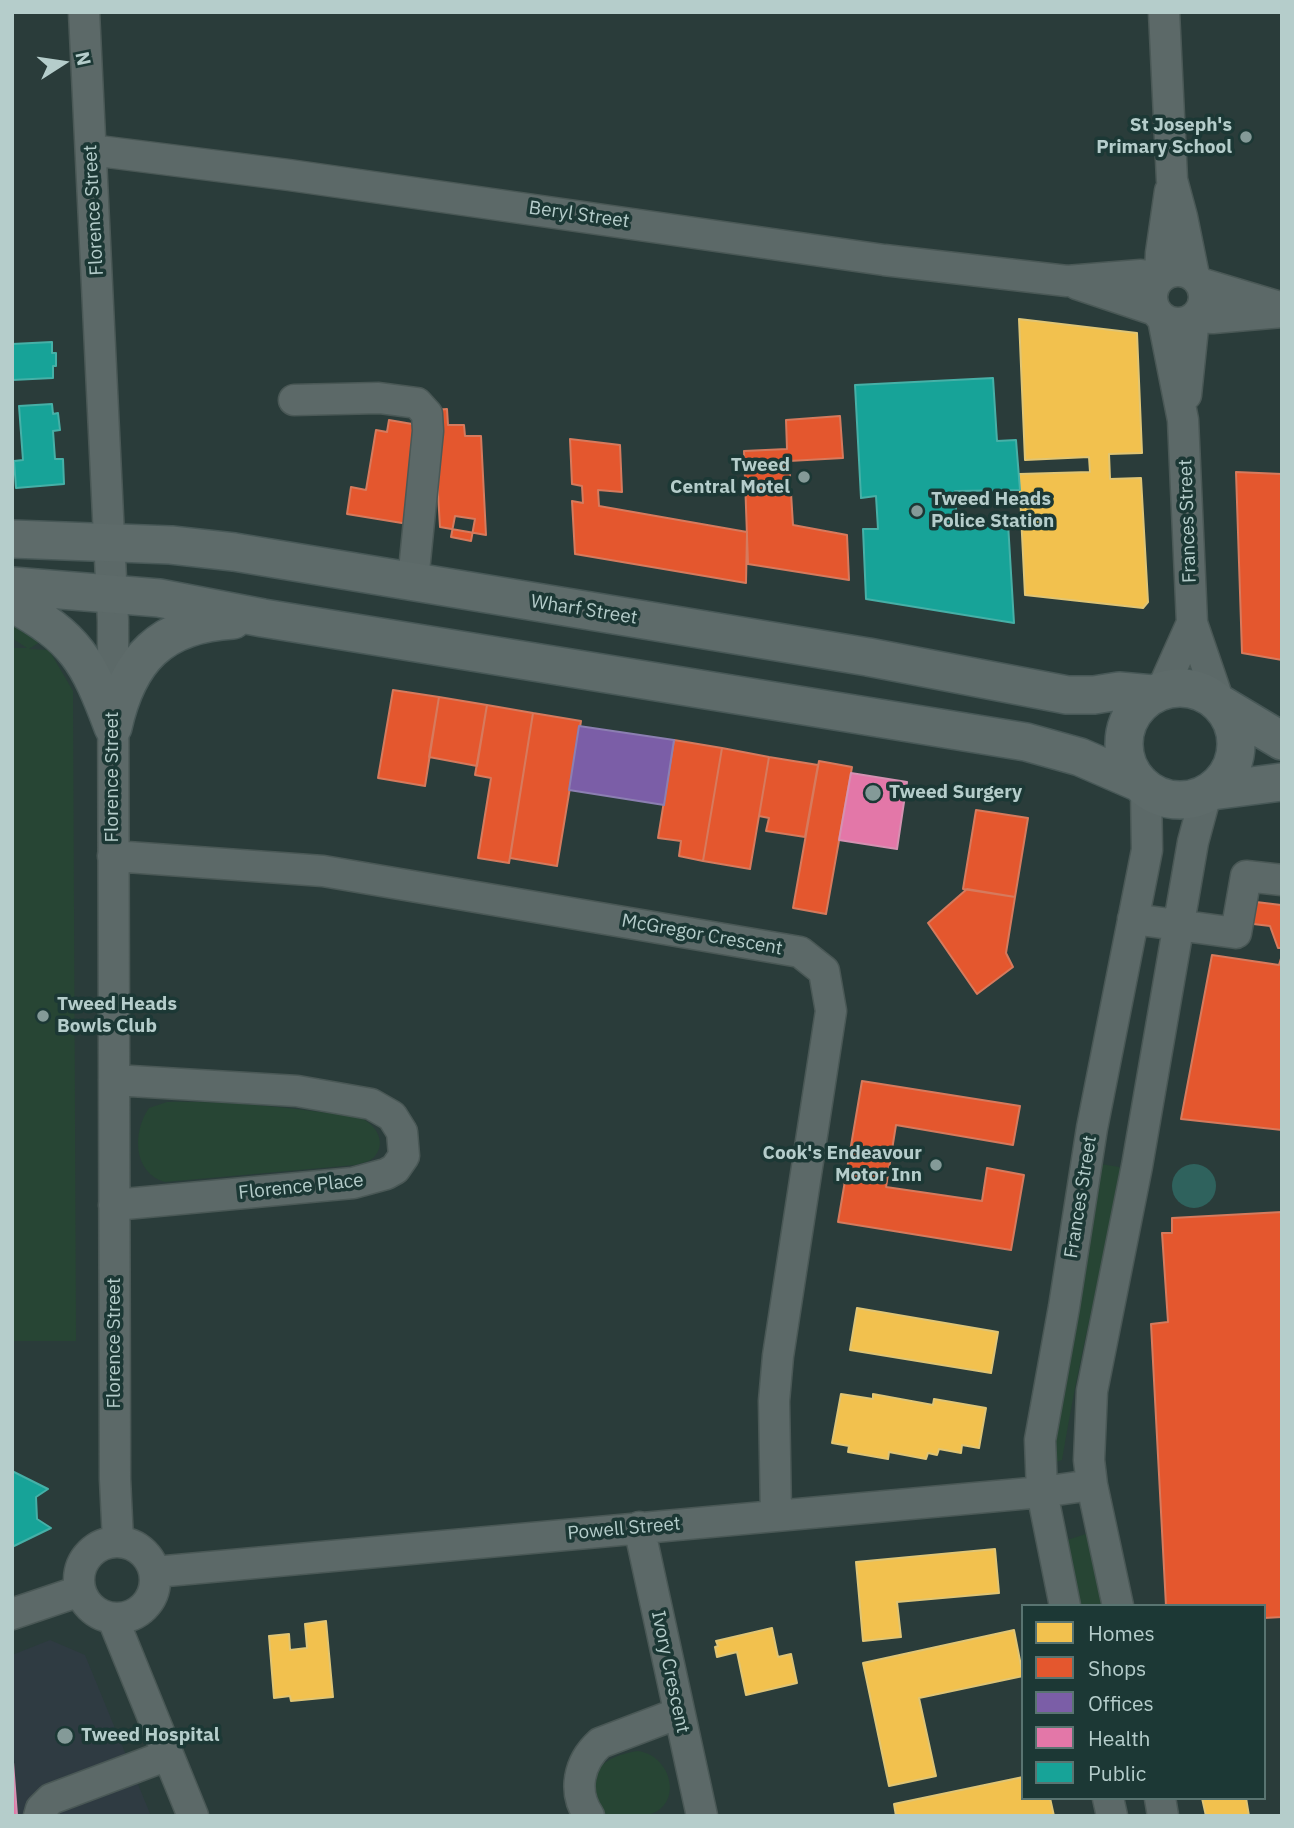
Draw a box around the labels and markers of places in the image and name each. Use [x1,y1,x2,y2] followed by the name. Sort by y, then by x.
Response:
[1096,115,1232,159] place label: St Joseph's Primary School
[1238,129,1254,145] marker: St Joseph's Primary School
[670,455,790,499] place label: Tweed Central Motel
[796,469,812,485] marker: Tweed Central Motel
[931,489,1054,533] place label: Tweed Heads Police Station
[909,503,925,519] marker: Tweed Heads Police Station
[889,782,1022,804] place label: Tweed Surgery
[863,783,883,803] marker: Tweed Surgery
[57,994,177,1038] place label: Tweed Heads Bowls Club
[35,1008,51,1024] marker: Tweed Heads Bowls Club
[763,1143,922,1187] place label: Cook's Endeavour Motor Inn
[928,1157,944,1173] marker: Cook's Endeavour Motor Inn
[81,1725,219,1747] place label: Tweed Hospital
[55,1726,75,1746] marker: Tweed Hospital

